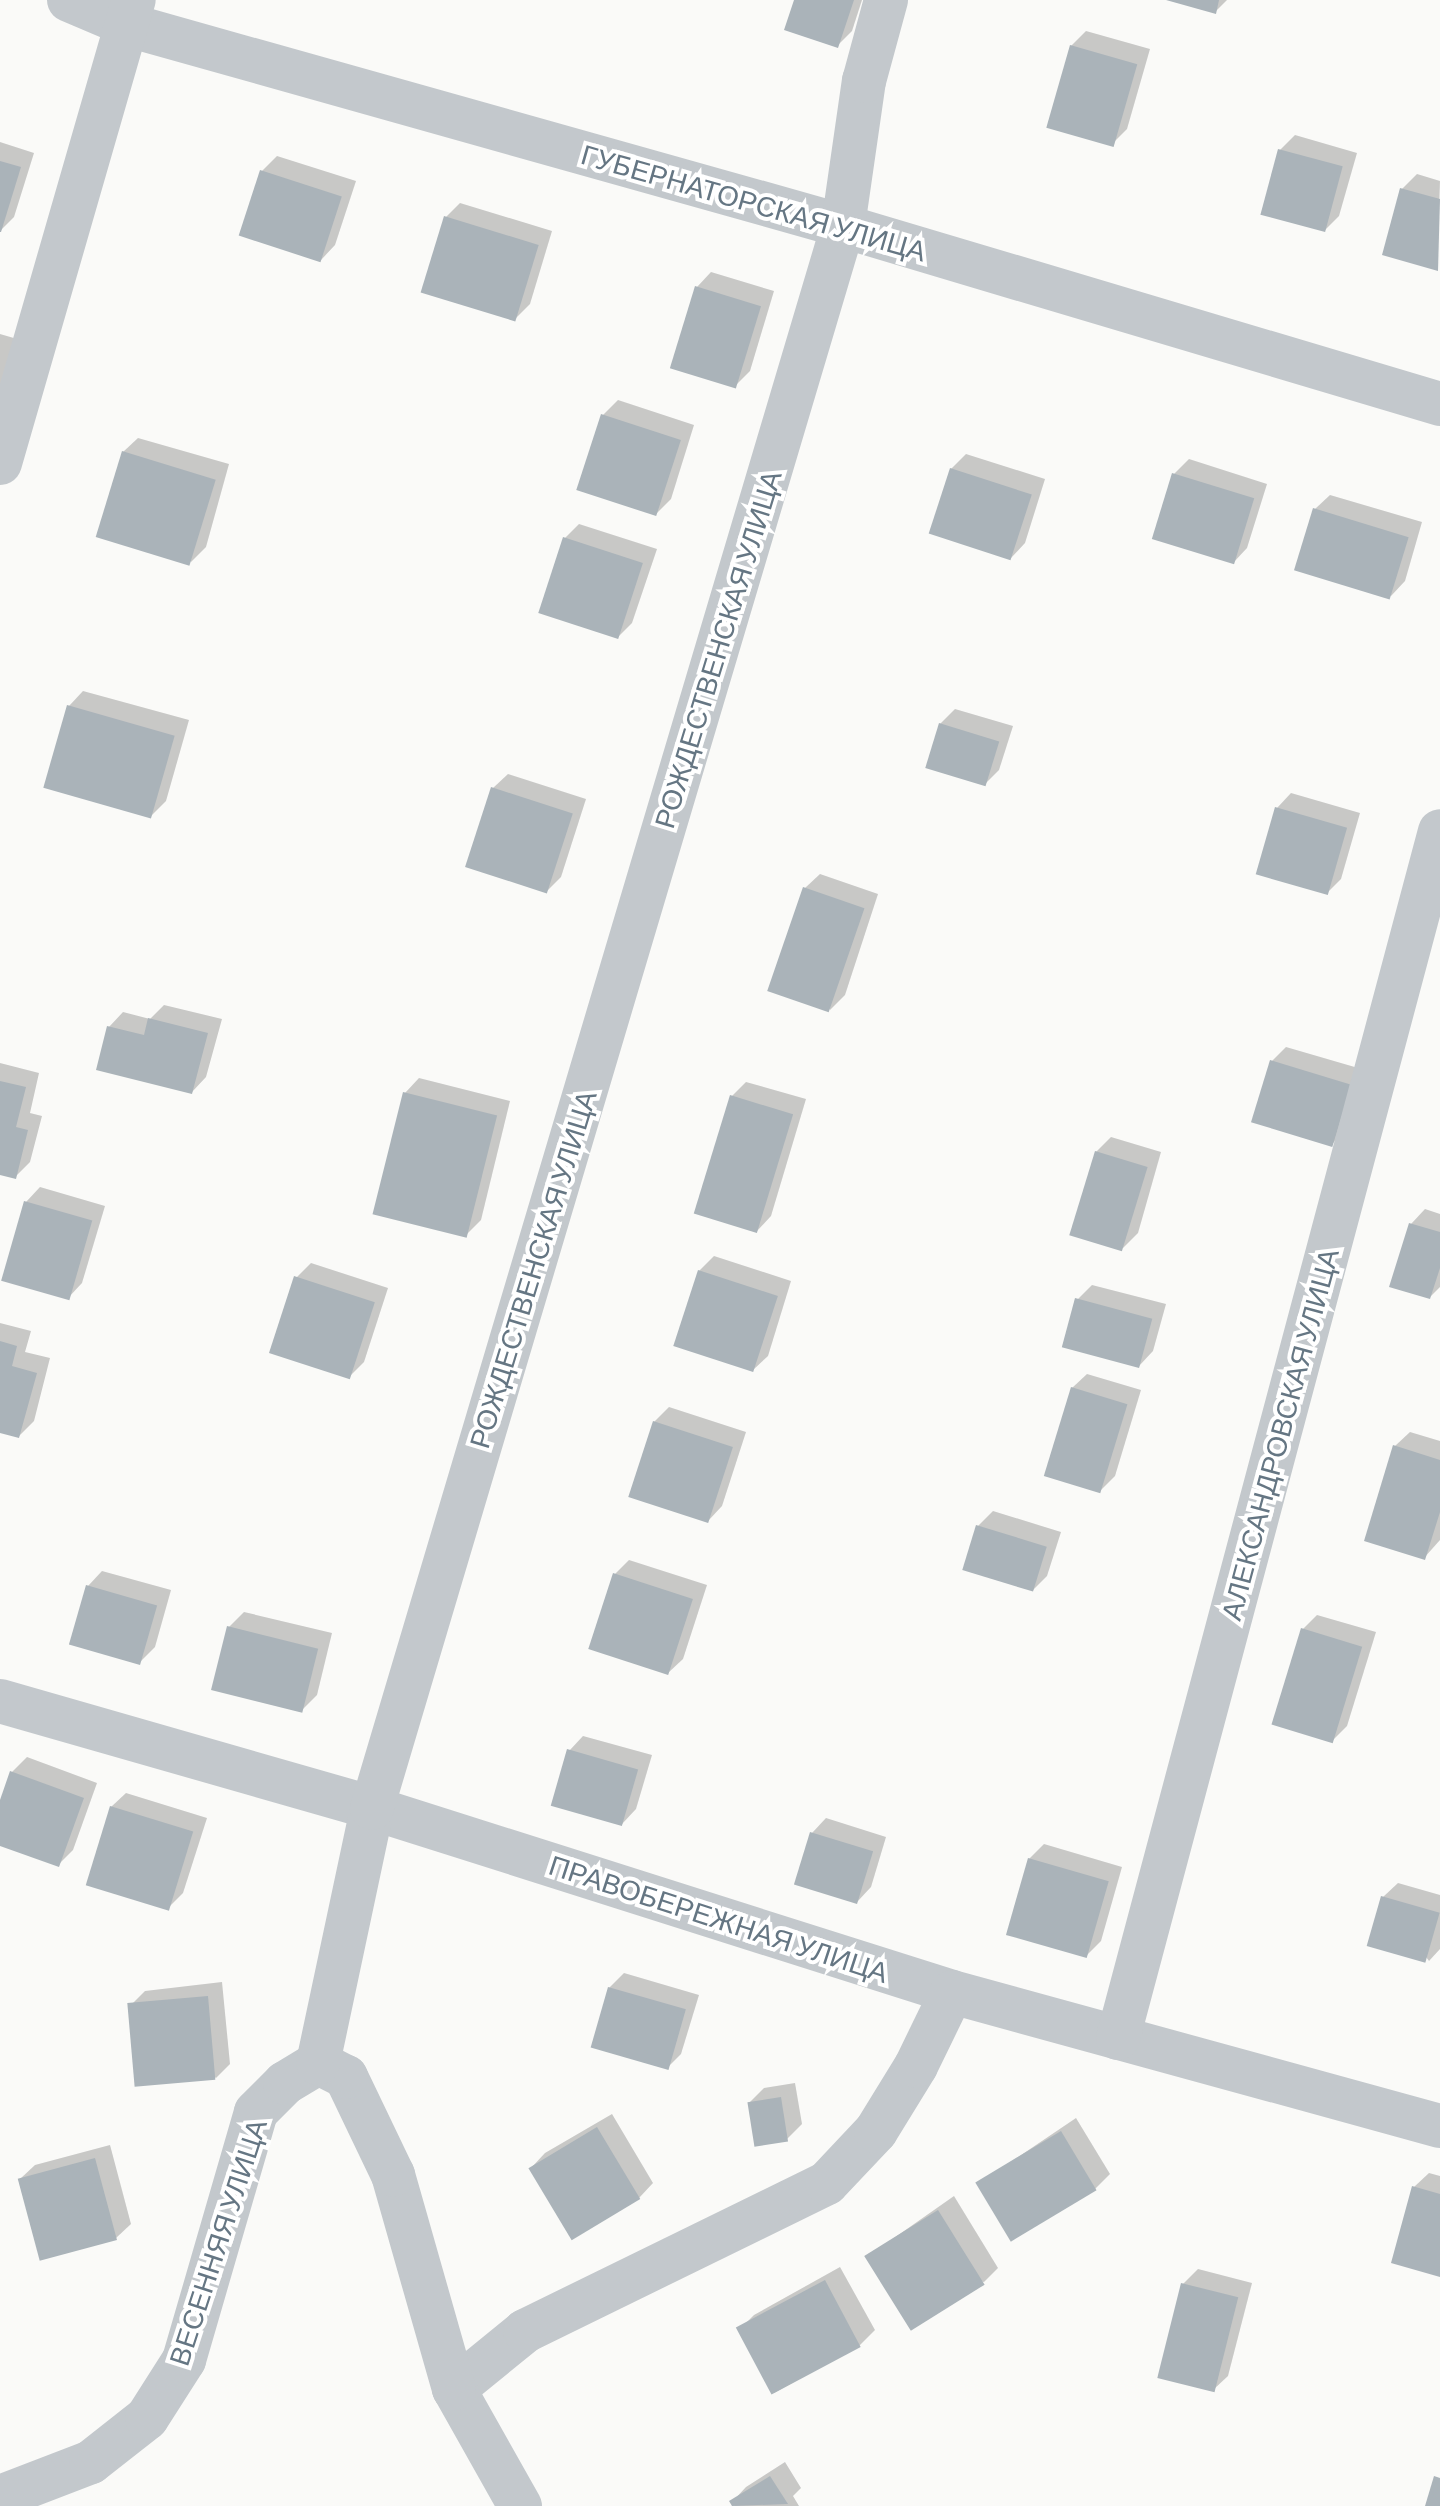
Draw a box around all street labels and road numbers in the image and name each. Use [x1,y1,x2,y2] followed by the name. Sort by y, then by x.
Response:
[578,137,930,267] street label: ГУБЕРНАТОРСКАЯ УЛИЦА
[646,466,788,832] street label: РОЖДЕСТВЕНСКАЯ УЛИЦА
[461,1086,603,1452] street label: РОЖДЕСТВЕНСКАЯ УЛИЦА
[1213,1245,1345,1623] street label: АЛЕКСАНДРОВСКАЯ УЛИЦА
[545,1847,893,1989] street label: ПРАВОБЕРЕЖНАЯ УЛИЦА
[161,2114,273,2370] street label: ВЕСЕННЯЯ УЛИЦА

